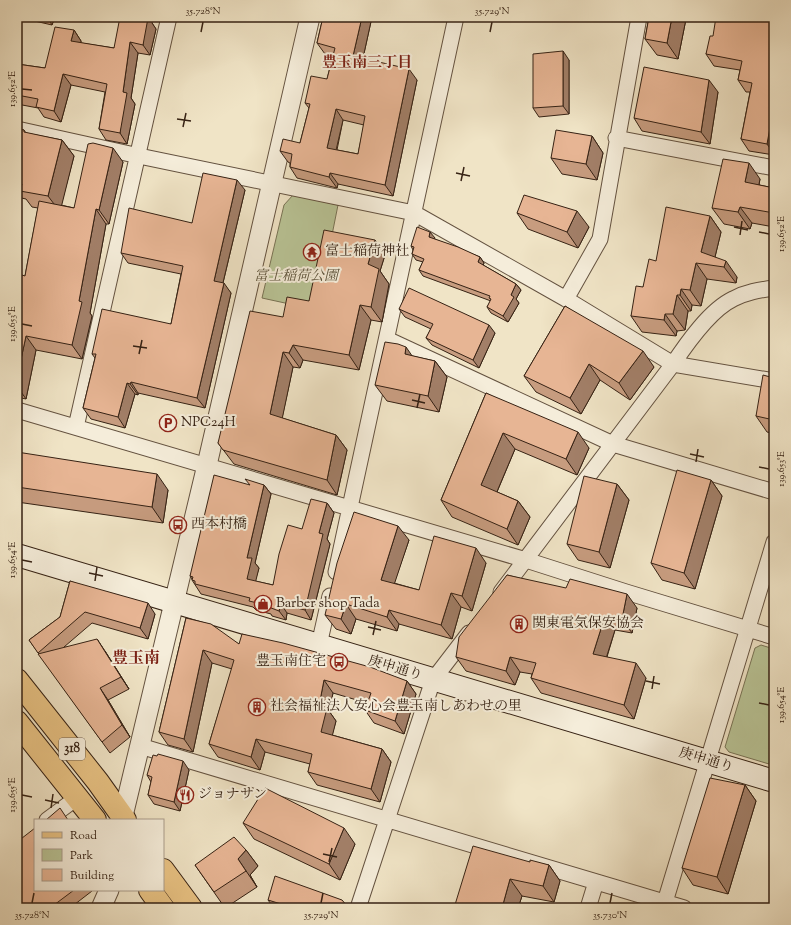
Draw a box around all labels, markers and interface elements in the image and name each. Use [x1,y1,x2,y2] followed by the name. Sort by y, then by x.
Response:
[185,4,221,19] text: 35.728°N
[475,4,509,19] text: 35.729°N
[322,53,412,74] district label: 豊玉南三丁目
[5,71,20,107] text: 139.652°E
[774,216,789,252] text: 139.652°E
[302,242,322,262] temple icon: 富士稲荷神社
[325,242,409,262] place label: 富士稲荷神社
[254,267,340,287] park label: 富士稲荷公園
[5,306,20,342] text: 139.653°E
[158,413,178,433] parking icon: NPC24H
[181,413,236,433] place label: NPC24H
[774,451,789,487] text: 139.653°E
[168,515,188,535] bus stop icon: 西本村橋
[191,515,247,535] place label: 西本村橋
[5,542,20,578] text: 139.654°E
[253,594,273,614] shop icon: Barber shop Tada
[276,594,380,614] place label: Barber shop Tada
[509,614,529,634] building icon: 関東電気保安協会
[532,614,644,634] place label: 関東電気保安協会
[112,648,160,671] district label: 豊玉南
[365,651,425,687] street label: 庚申通り
[256,652,326,672] place label: 豊玉南住宅
[329,652,349,672] bus stop icon: 豊玉南住宅
[774,687,789,723] text: 139.654°E
[247,697,267,717] building icon: 社会福祉法人安心会豊玉南しあわせの里
[270,697,522,717] place label: 社会福祉法人安心会豊玉南しあわせの里
[59,738,85,760] road number: 318
[676,743,736,779] street label: 庚申通り
[5,777,20,813] text: 139.655°E
[175,785,195,805] restaurant icon: ジョナサン
[198,785,267,805] place label: ジョナサン
[34,819,164,891] legend
[70,827,97,845] text: Road
[70,847,93,865] text: Park
[70,867,114,885] text: Building
[14,908,50,923] text: 35.728°N
[304,908,338,923] text: 35.729°N
[593,908,627,923] text: 35.730°N

